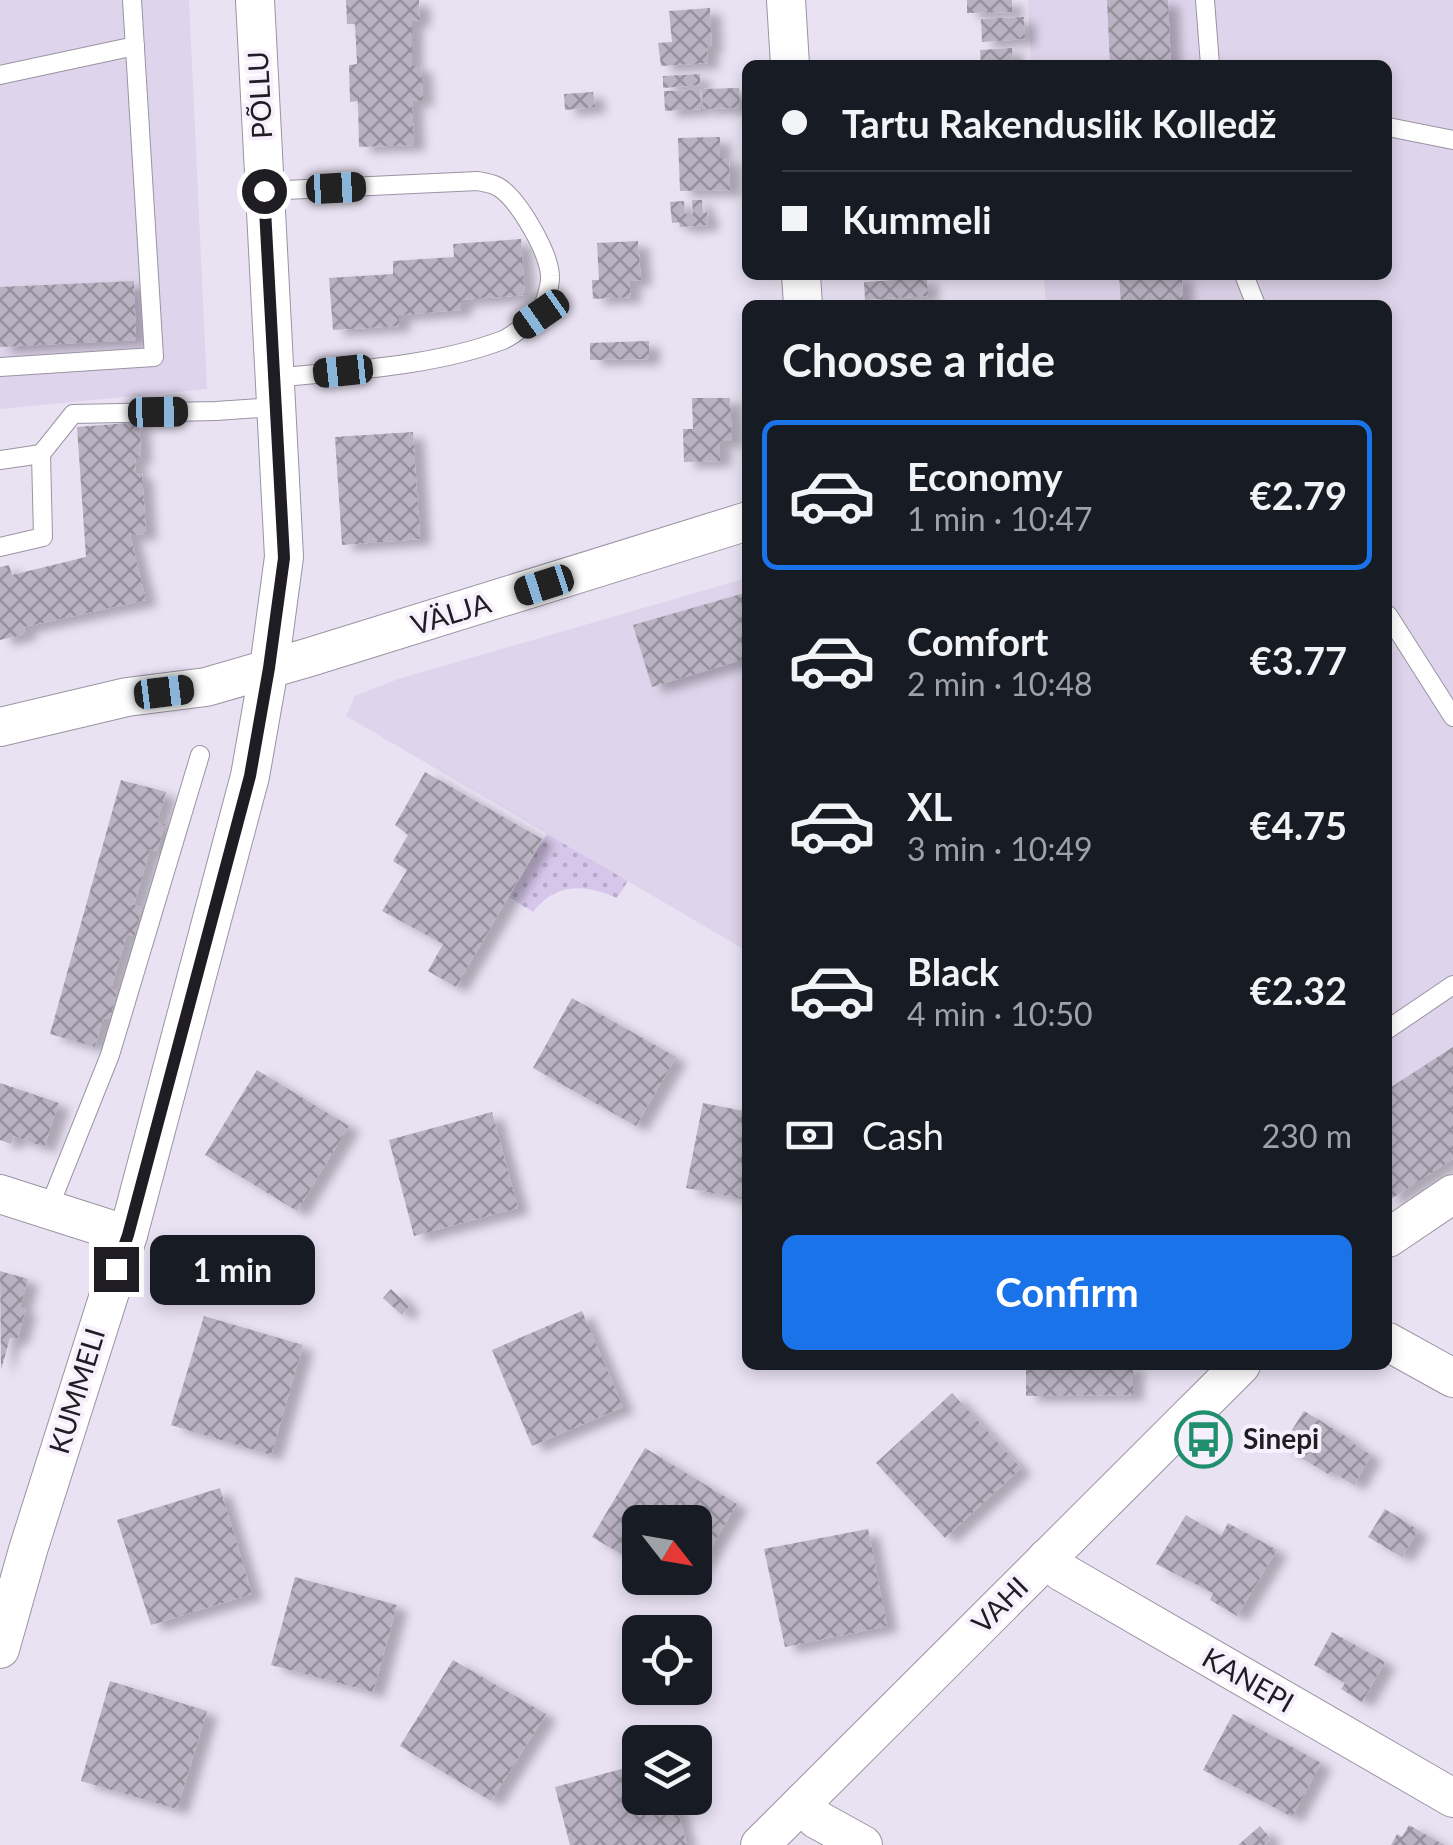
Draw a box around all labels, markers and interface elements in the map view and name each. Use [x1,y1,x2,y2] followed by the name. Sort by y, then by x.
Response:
[240,50,278,140] street label: PÕLLU
[842,100,1276,146] text: Tartu Rakenduslik Kolledž
[242,169,287,214] route start
[305,171,367,205] car
[842,196,992,242] text: Kummeli
[508,285,574,343] car
[782,333,1055,387] text: Choose a ride
[312,353,374,389] car
[128,396,188,428] car
[787,450,877,540] icon: car
[907,453,1062,499] text: Economy
[1250,472,1347,518] text: €2.79
[907,499,1093,538] text: 1 min · 10:47
[511,561,577,609] car
[407,585,495,641] street label: VÄLJA
[787,615,877,705] icon: car
[907,618,1048,664] text: Comfort
[1250,637,1347,683] text: €3.77
[907,664,1093,703] text: 2 min · 10:48
[132,673,196,711] car
[787,780,877,870] icon: car
[907,783,952,829] text: XL
[1250,802,1347,848] text: €4.75
[907,829,1093,868] text: 3 min · 10:49
[787,945,877,1035] icon: car
[907,948,999,994] text: Black
[1250,967,1347,1013] text: €2.32
[907,994,1093,1033] text: 4 min · 10:50
[782,1108,837,1163] icon: cash
[862,1112,944,1158] text: Cash
[1262,1116,1352,1155] text: 230 m
[151,1234,316,1304] callout: 1 min
[782,1235,1352,1350] button: Confirm
[94,1247,139,1292] route end
[193,1250,272,1289] text: 1 min
[41,1324,111,1458] street label: KUMMELI
[1174,1409,1234,1469] bus stop icon: Sinepi
[1243,1421,1319,1455] place label: Sinepi
[622,1505,712,1595] north arrow
[622,1505,712,1815] map controls
[964,1569,1035,1640] street label: VAHI
[622,1615,712,1705] button: locate
[1197,1639,1300,1719] street label: KANEPI
[622,1725,712,1815] button: layers

